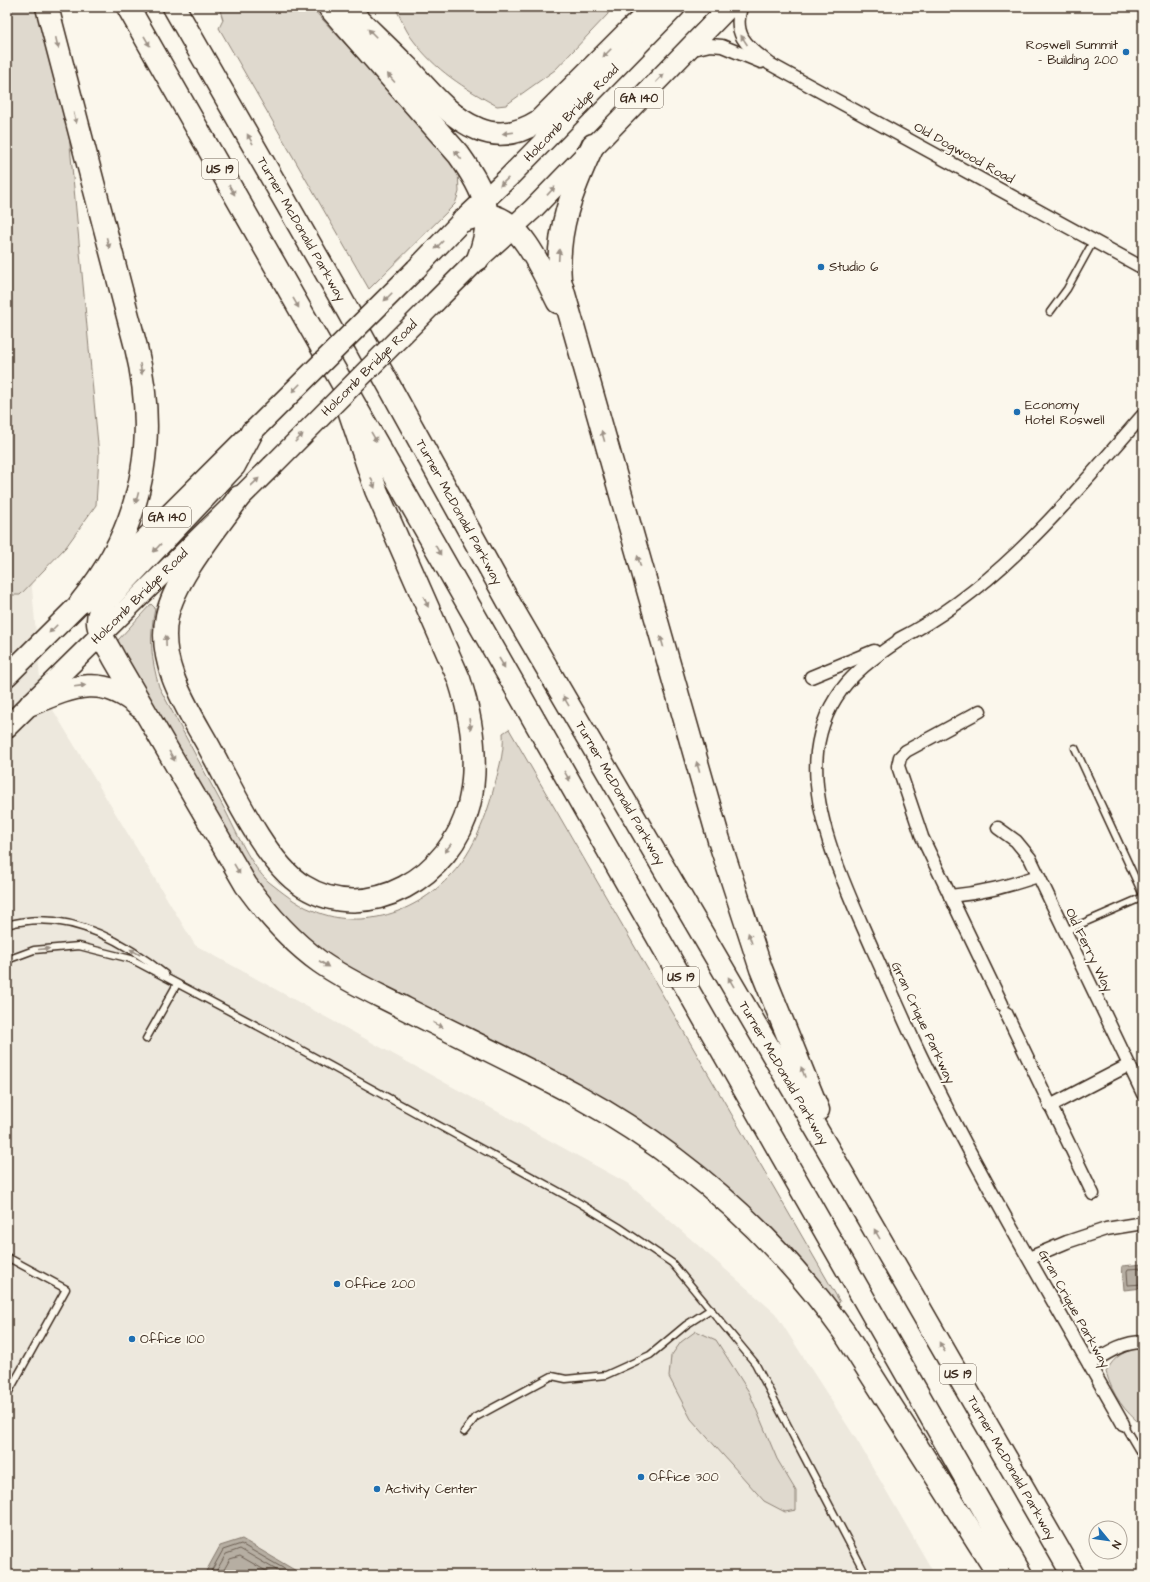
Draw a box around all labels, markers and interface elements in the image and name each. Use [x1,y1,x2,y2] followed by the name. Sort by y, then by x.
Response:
[367,28,377,38] one-way arrow
[143,35,150,47] one-way arrow
[740,35,748,45] one-way arrow
[1026,36,1119,70] place label: Roswell Summit - Building 200
[54,37,60,50] one-way arrow
[1121,47,1131,57] marker: Roswell Summit - Building 200
[602,48,612,58] one-way arrow
[520,60,623,166] street label: Holcomb Bridge Road
[387,73,396,82] one-way arrow
[655,73,664,83] one-way arrow
[615,88,663,108] road number: GA 140
[72,112,78,124] one-way arrow
[910,118,1018,189] street label: Old Dogwood Road
[502,130,514,136] one-way arrow
[246,133,253,145] one-way arrow
[454,149,463,160] one-way arrow
[253,153,350,305] street label: Turner McDonald Parkway
[202,159,238,179] road number: US 19
[499,178,509,187] one-way arrow
[229,184,235,196] one-way arrow
[546,186,555,196] one-way arrow
[106,237,112,250] one-way arrow
[434,240,444,250] one-way arrow
[555,249,562,261] one-way arrow
[829,258,879,276] place label: Studio 6
[816,262,826,272] marker: Studio 6
[383,292,393,302] one-way arrow
[293,297,300,309] one-way arrow
[317,316,421,420] street label: Holcomb Bridge Road
[138,363,144,375] one-way arrow
[291,383,301,393] one-way arrow
[1025,396,1104,429] place label: Economy Hotel Roswell
[1012,407,1022,417] marker: Economy Hotel Roswell
[600,430,606,442] one-way arrow
[370,431,377,443] one-way arrow
[294,433,304,443] one-way arrow
[411,436,507,589] street label: Turner McDonald Parkway
[250,477,260,486] one-way arrow
[371,478,377,490] one-way arrow
[134,492,140,504] one-way arrow
[143,507,191,527] road number: GA 140
[152,543,162,553] one-way arrow
[87,544,192,648] street label: Holcomb Bridge Road
[435,544,442,556] one-way arrow
[636,555,642,567] one-way arrow
[422,596,429,608] one-way arrow
[49,625,58,634] one-way arrow
[162,635,169,647] one-way arrow
[659,635,665,647] one-way arrow
[499,657,506,669] one-way arrow
[74,683,86,689] one-way arrow
[563,695,570,707] one-way arrow
[467,718,473,730] one-way arrow
[571,718,669,869] street label: Turner McDonald Parkway
[169,750,176,762] one-way arrow
[695,760,701,772] one-way arrow
[563,770,570,782] one-way arrow
[444,843,452,853] one-way arrow
[233,863,240,875] one-way arrow
[1060,905,1117,995] street label: Old Ferry Way
[747,931,753,943] one-way arrow
[38,946,50,952] one-way arrow
[129,949,141,956] one-way arrow
[886,959,959,1087] street label: Gran Crique Parkway
[319,960,329,968] one-way arrow
[663,967,699,987] road number: US 19
[727,976,734,988] one-way arrow
[734,998,833,1149] street label: Turner McDonald Parkway
[432,1022,444,1028] one-way arrow
[800,1066,806,1077] one-way arrow
[874,1228,881,1240] one-way arrow
[1033,1247,1114,1372] street label: Gran Crique Parkway
[345,1275,415,1293] place label: Office 200
[332,1279,342,1289] marker: Office 200
[140,1330,205,1348] place label: Office 100
[127,1334,137,1344] marker: Office 100
[939,1341,946,1353] one-way arrow
[940,1364,976,1384] road number: US 19
[963,1392,1060,1544] street label: Turner McDonald Parkway
[649,1468,719,1486] place label: Office 300
[636,1472,646,1482] marker: Office 300
[385,1480,477,1499] place label: Activity Center
[372,1484,382,1494] marker: Activity Center
[1088,1520,1128,1560] north arrow
[1108,1538,1125,1551] text: N

